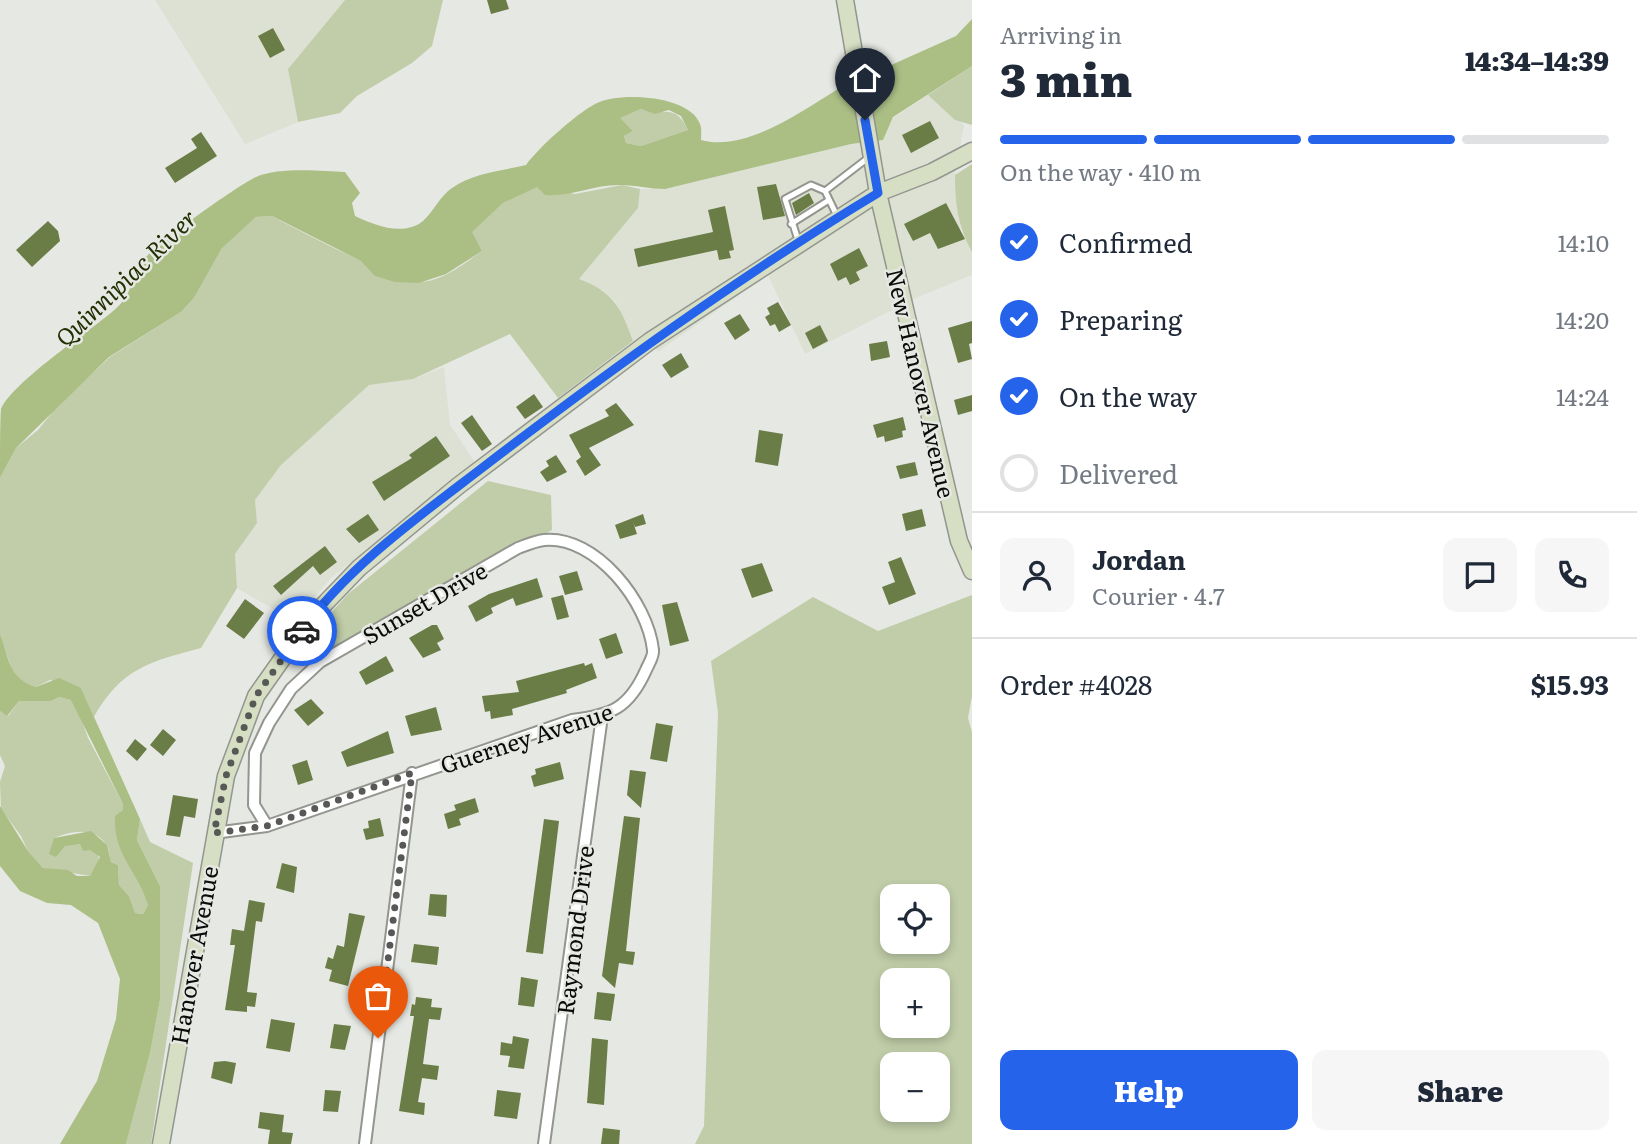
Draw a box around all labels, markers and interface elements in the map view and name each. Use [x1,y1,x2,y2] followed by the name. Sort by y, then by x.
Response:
[1000,17,1122,51] text: Arriving in
[1465,40,1609,79] text: 14:34–14:39
[1000,43,1132,111] text: 3 min
[835,48,895,120] pin
[846,59,884,97] icon: home
[1000,154,1201,188] text: On the way · 410 m
[46,200,204,354] water label: Quinnipiac River
[1059,222,1193,261] text: Confirmed
[1000,223,1038,261] icon: check
[1558,225,1609,259] text: 14:10
[879,265,965,501] street label: New Hanover Avenue
[1059,299,1182,338] text: Preparing
[1000,300,1038,338] icon: check
[1556,302,1609,336] text: 14:20
[1059,376,1197,415] text: On the way
[1000,377,1038,415] icon: check
[1556,379,1609,413] text: 14:24
[1059,453,1178,492] text: Delivered
[1000,538,1074,612] button: person
[1443,538,1517,612] button: chat
[1535,538,1609,612] button: phone
[1092,539,1186,578] text: Jordan
[355,552,493,652] street label: Sunset Drive
[1092,578,1225,612] text: Courier · 4.7
[267,596,337,666] courier
[283,612,321,650] icon: car
[1000,664,1152,703] text: Order #4028
[1531,664,1609,703] text: $15.93
[435,693,617,781] street label: Guerney Avenue
[547,843,601,1017] street label: Raymond Drive
[161,863,225,1047] street label: Hanover Avenue
[880,884,950,1122] map controls
[880,884,950,954] button: locate
[348,966,408,1038] pin
[880,968,950,1038] button: +
[359,977,397,1015] icon: bag
[1000,1050,1298,1130] button: Help
[1312,1050,1609,1130] button: Share
[880,1052,950,1122] button: −

